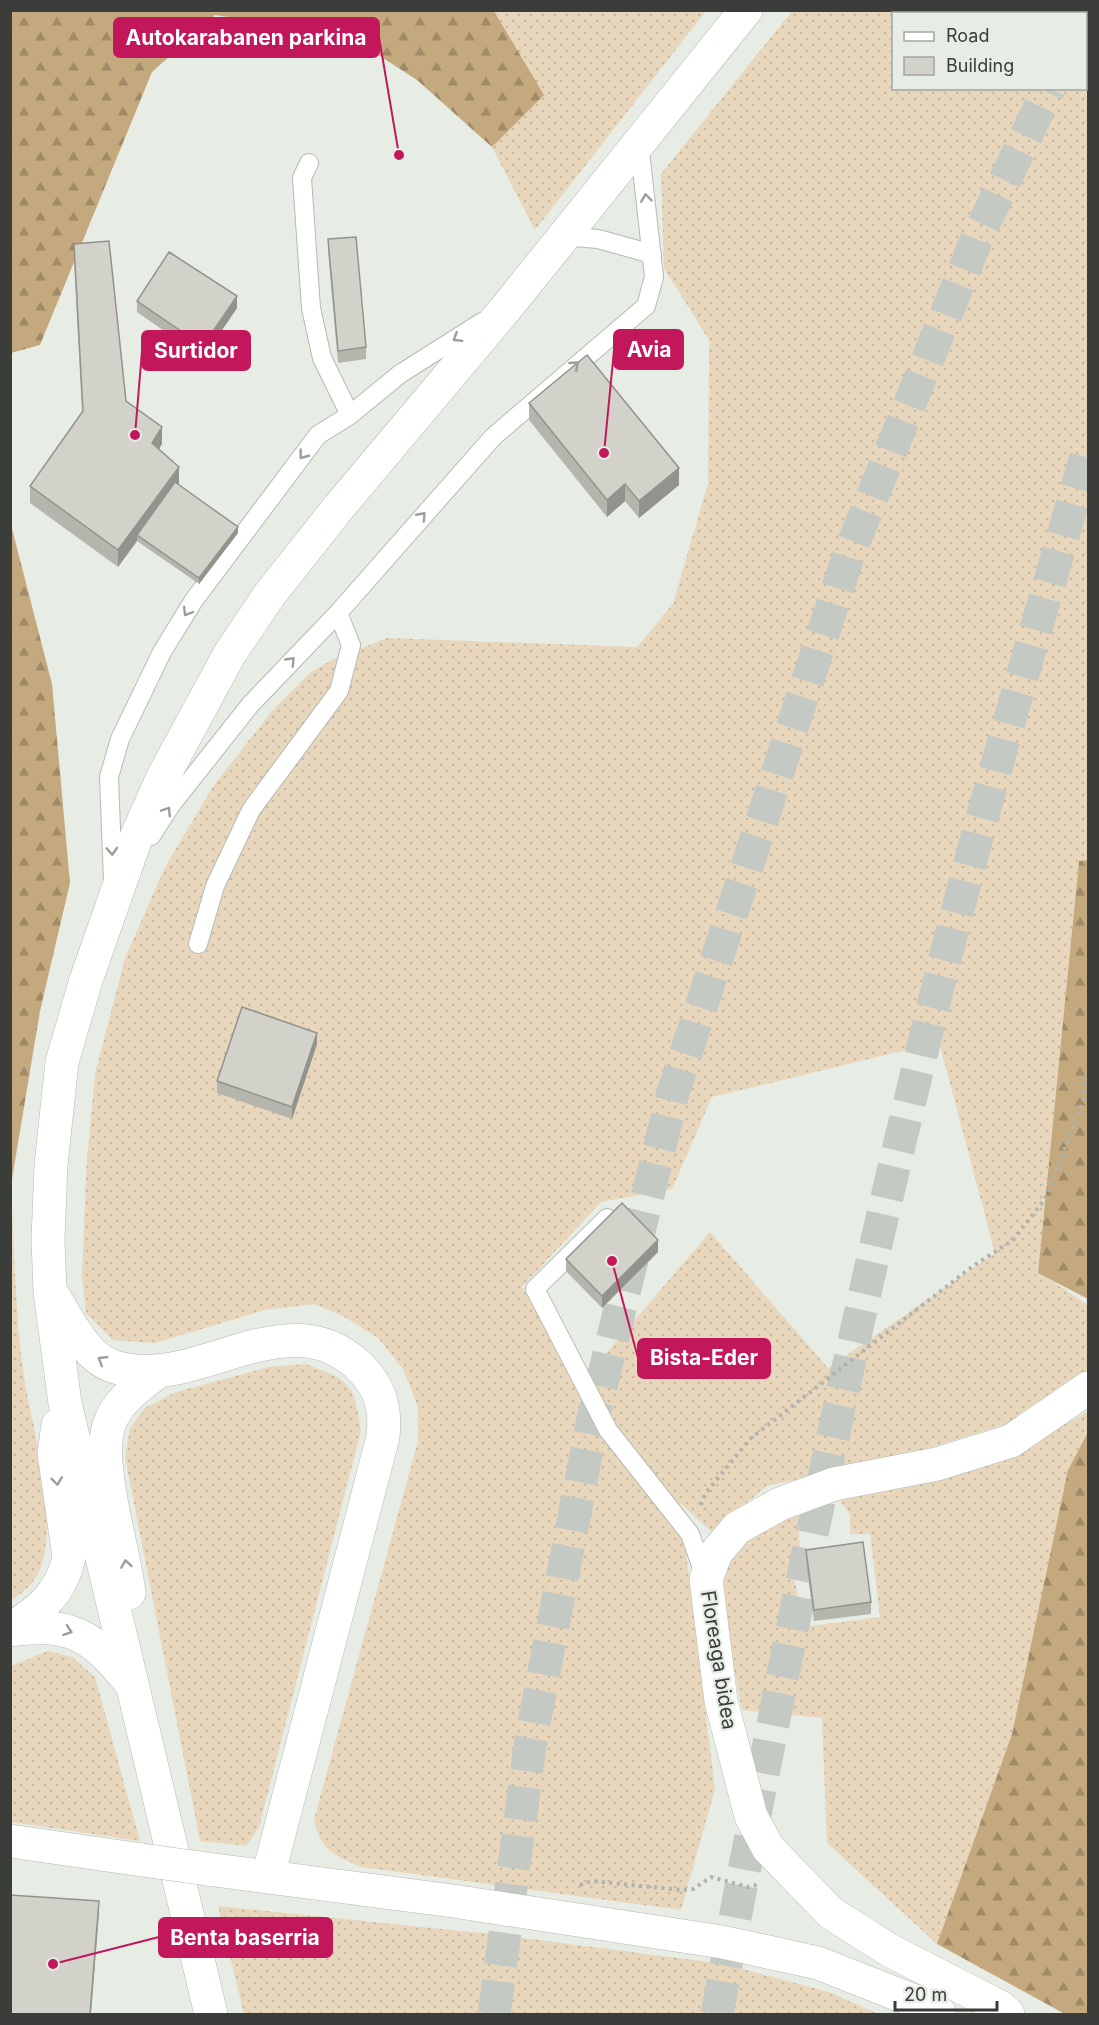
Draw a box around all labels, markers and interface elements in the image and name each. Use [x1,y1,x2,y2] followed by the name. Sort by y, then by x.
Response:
[892,12,1087,90] legend
[114,18,379,57] callout: Autokarabanen parkina
[126,25,366,50] text: Autokarabanen parkina
[946,25,989,46] text: Road
[946,55,1014,76] text: Building
[640,193,652,203] one-way arrow
[614,330,683,369] callout: Avia
[142,331,250,370] callout: Surtidor
[453,331,464,342] one-way arrow
[627,337,671,362] text: Avia
[154,338,238,363] text: Surtidor
[568,361,579,372] one-way arrow
[299,449,310,460] one-way arrow
[414,512,425,523] one-way arrow
[183,606,195,616] one-way arrow
[284,658,295,668] one-way arrow
[160,807,171,818] one-way arrow
[105,847,118,856] one-way arrow
[638,1339,770,1378] callout: Bista-Eder
[650,1345,759,1370] text: Bista-Eder
[98,1356,108,1368] one-way arrow
[50,1476,63,1485] one-way arrow
[120,1560,132,1569] one-way arrow
[696,1589,742,1731] street label: Floreaga bidea
[62,1624,73,1637] one-way arrow
[159,1918,332,1957] callout: Benta baserria
[170,1925,320,1950] text: Benta baserria
[895,1974,997,2012] scale bar
[904,1984,947,2005] text: 20 m

